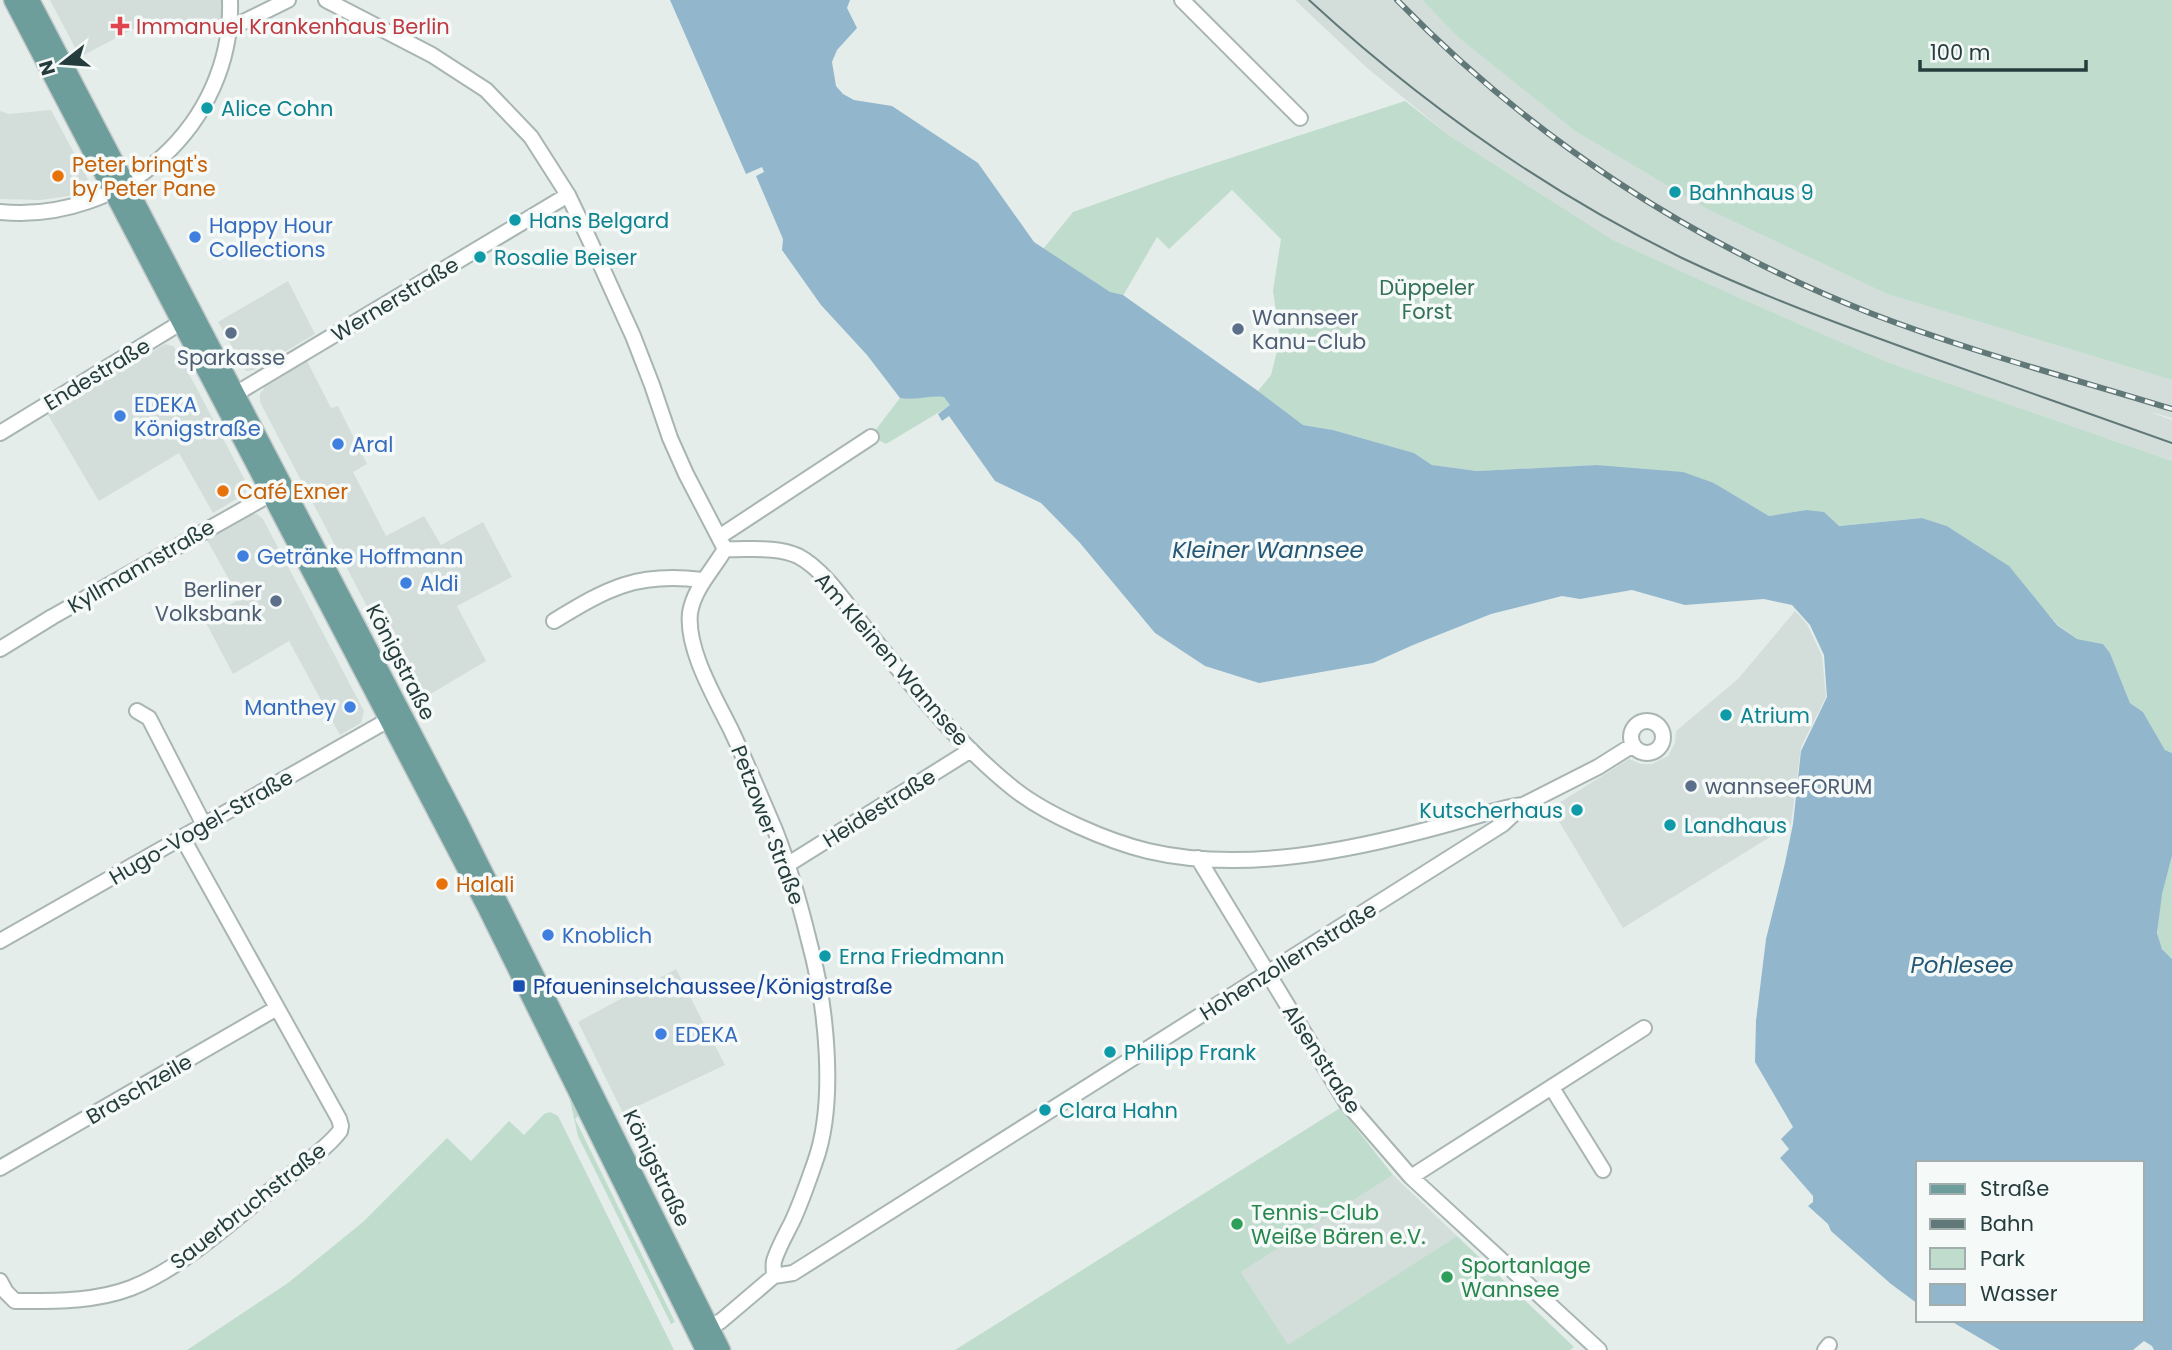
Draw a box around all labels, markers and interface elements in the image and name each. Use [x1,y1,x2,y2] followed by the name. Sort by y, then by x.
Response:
[136,12,450,41] place label: Immanuel Krankenhaus Berlin
[110,16,130,36] marker: Immanuel Krankenhaus Berlin
[28,28,98,98] north arrow
[1920,28,2086,72] scale bar
[1930,38,1990,67] text: 100 m
[32,57,62,79] text: N
[221,94,333,123] place label: Alice Cohn
[199,100,215,116] marker: Alice Cohn
[72,150,216,203] place label: Peter bringt's by Peter Pane
[50,168,66,184] marker: Peter bringt's by Peter Pane
[1689,178,1814,207] place label: Bahnhaus 9
[1667,184,1683,200] marker: Bahnhaus 9
[529,206,669,235] place label: Hans Belgard
[209,211,333,264] place label: Happy Hour Collections
[507,212,523,228] marker: Hans Belgard
[187,229,203,245] marker: Happy Hour Collections
[494,243,637,272] place label: Rosalie Beiser
[472,249,488,265] marker: Rosalie Beiser
[326,250,464,348] street label: Wernerstraße
[1379,273,1475,326] park label: Düppeler Forst
[1252,303,1366,356] place label: Wannseer Kanu-Club
[1230,321,1246,337] marker: Wannseer Kanu-Club
[223,325,239,341] marker: Sparkasse
[38,331,156,417] street label: Endestraße
[177,343,285,372] place label: Sparkasse
[134,390,261,443] place label: EDEKA Königstraße
[112,408,128,424] marker: EDEKA Königstraße
[352,430,393,459] place label: Aral
[330,436,346,452] marker: Aral
[237,477,348,506] place label: Café Exner
[215,483,231,499] marker: Café Exner
[62,512,220,620] street label: Kyllmannstraße
[1172,534,1364,566] water label: Kleiner Wannsee
[257,542,463,571] place label: Getränke Hoffmann
[235,548,251,564] marker: Getränke Hoffmann
[808,566,976,752] street label: Am Kleinen Wannsee
[420,569,459,598] place label: Aldi
[155,575,262,628] place label: Berliner Volksbank
[398,575,414,591] marker: Aldi
[268,593,284,609] marker: Berliner Volksbank
[359,599,443,725] street label: Königstraße
[244,693,336,722] place label: Manthey
[342,699,358,715] marker: Manthey
[1740,701,1810,730] place label: Atrium
[1718,707,1734,723] marker: Atrium
[724,741,812,909] street label: Petzower Straße
[104,762,298,892] street label: Hugo-Vogel-Straße
[817,762,941,854] street label: Heidestraße
[1705,772,1872,801] place label: wannseeFORUM
[1683,778,1699,794] marker: wannseeFORUM
[1419,796,1563,825] place label: Kutscherhaus
[1569,802,1585,818] marker: Kutscherhaus
[1684,811,1787,840] place label: Landhaus
[1662,817,1678,833] marker: Landhaus
[456,870,514,899] place label: Halali
[434,876,450,892] marker: Halali
[1194,895,1382,1027] street label: Hohenzollernstraße
[562,921,652,950] place label: Knoblich
[540,927,556,943] marker: Knoblich
[839,942,1004,971] place label: Erna Friedmann
[817,948,833,964] marker: Erna Friedmann
[1910,949,2014,981] water label: Pohlesee
[533,972,892,1001] place label: Pfaueninselchaussee/Königstraße
[511,978,527,994] marker: Pfaueninselchaussee/Königstraße
[1276,999,1368,1119] street label: Alsenstraße
[675,1020,738,1049] place label: EDEKA
[653,1026,669,1042] marker: EDEKA
[1124,1038,1256,1067] place label: Philipp Frank
[1102,1044,1118,1060] marker: Philipp Frank
[81,1047,197,1131] street label: Braschzeile
[1059,1096,1178,1125] place label: Clara Hahn
[1037,1102,1053,1118] marker: Clara Hahn
[616,1105,698,1231] street label: Königstraße
[164,1136,332,1276] street label: Sauerbruchstraße
[1916,1161,2144,1322] legend
[1980,1174,2049,1203] text: Straße
[1251,1198,1426,1251] place label: Tennis-Club Weiße Bären e.V.
[1980,1209,2034,1238] text: Bahn
[1229,1216,1245,1232] marker: Tennis-Club Weiße Bären e.V.
[1980,1244,2025,1273] text: Park
[1461,1251,1591,1304] place label: Sportanlage Wannsee
[1439,1269,1455,1285] marker: Sportanlage Wannsee
[1980,1279,2058,1308] text: Wasser

